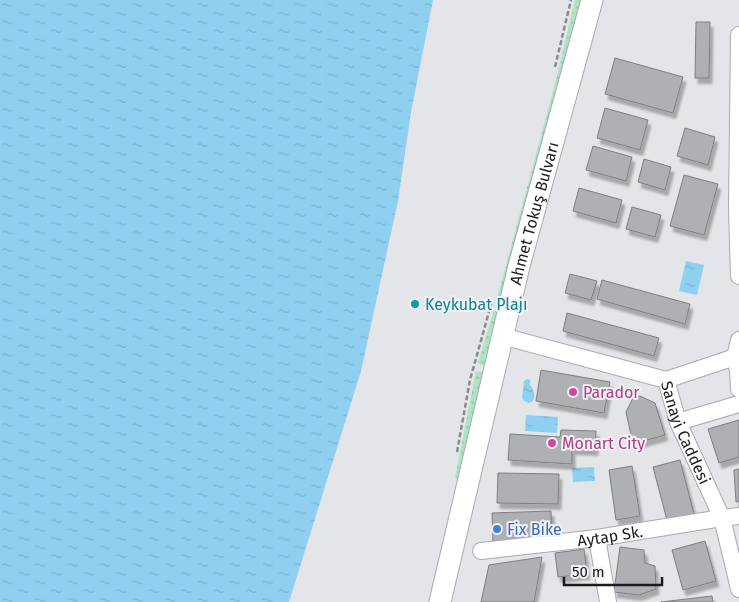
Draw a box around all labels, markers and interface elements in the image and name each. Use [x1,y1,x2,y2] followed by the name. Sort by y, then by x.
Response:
[505,139,562,287] street label: Ahmet Tokuş Bulvarı
[425,295,527,314] place label: Keykubat Plajı
[409,298,421,310] marker: Keykubat Plajı
[657,379,715,487] street label: Sanayi Caddesi
[583,383,640,402] place label: Parador
[567,386,579,398] marker: Parador
[562,434,645,453] place label: Monart City
[546,437,558,449] marker: Monart City
[507,520,562,539] place label: Fix Bike
[576,521,644,550] street label: Aytap Sk.
[491,523,503,535] marker: Fix Bike
[564,554,662,586] scale bar
[572,563,605,581] text: 50 m

